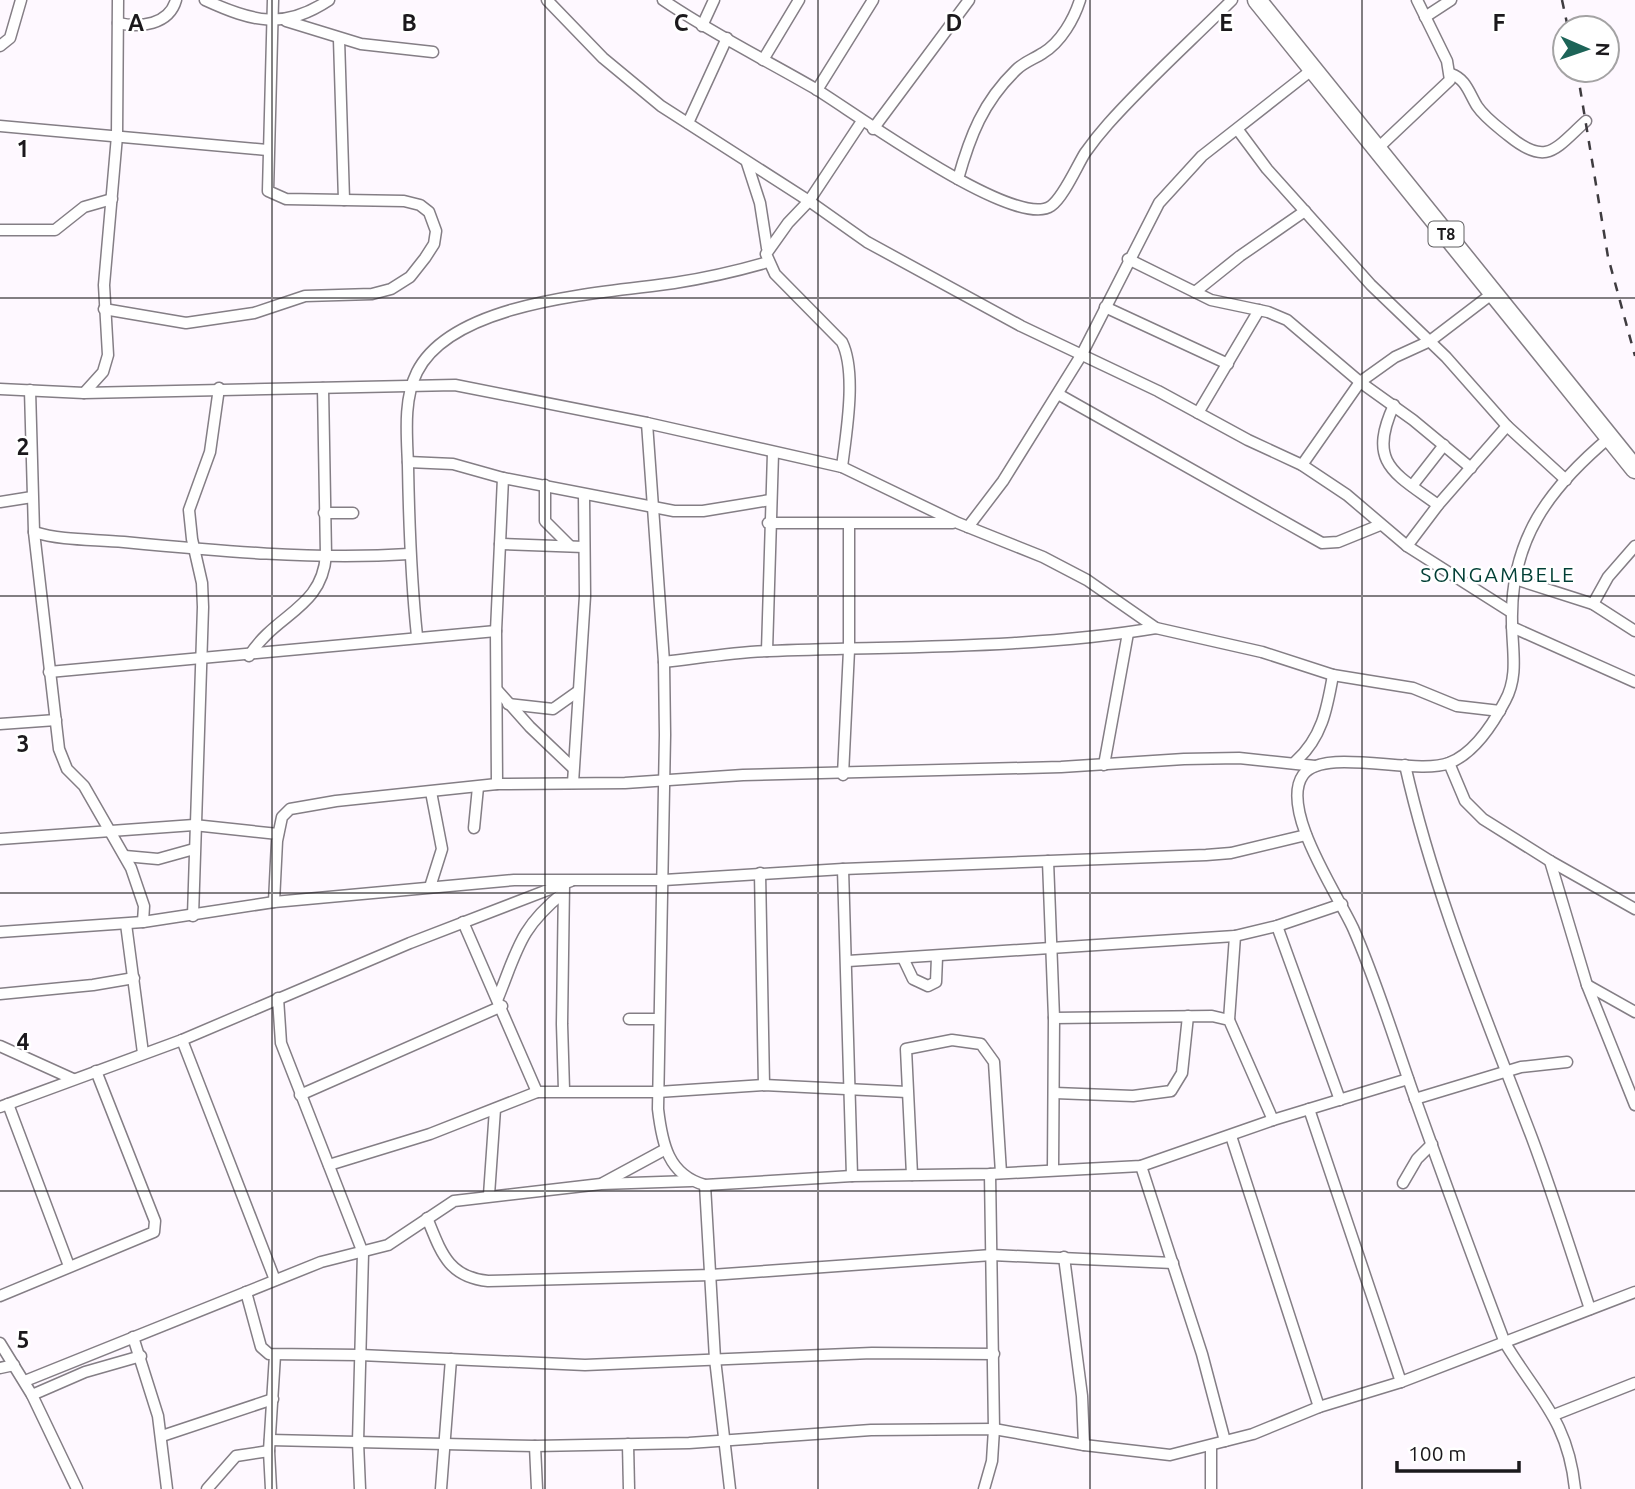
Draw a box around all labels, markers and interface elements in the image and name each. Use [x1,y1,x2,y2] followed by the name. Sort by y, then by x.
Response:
[128,10,144,35] text: A
[401,10,417,35] text: B
[674,10,689,35] text: C
[946,10,962,35] text: D
[1219,10,1233,35] text: E
[1493,10,1506,35] text: F
[1551,14,1621,84] north arrow
[1592,42,1614,57] text: N
[17,136,29,161] text: 1
[1428,222,1464,246] road number: T8
[17,434,29,459] text: 2
[1420,562,1576,586] district label: SONGAMBELE
[17,731,29,756] text: 3
[17,1029,30,1054] text: 4
[17,1327,29,1352] text: 5
[1397,1430,1520,1474] scale bar
[1408,1441,1466,1465] text: 100 m

